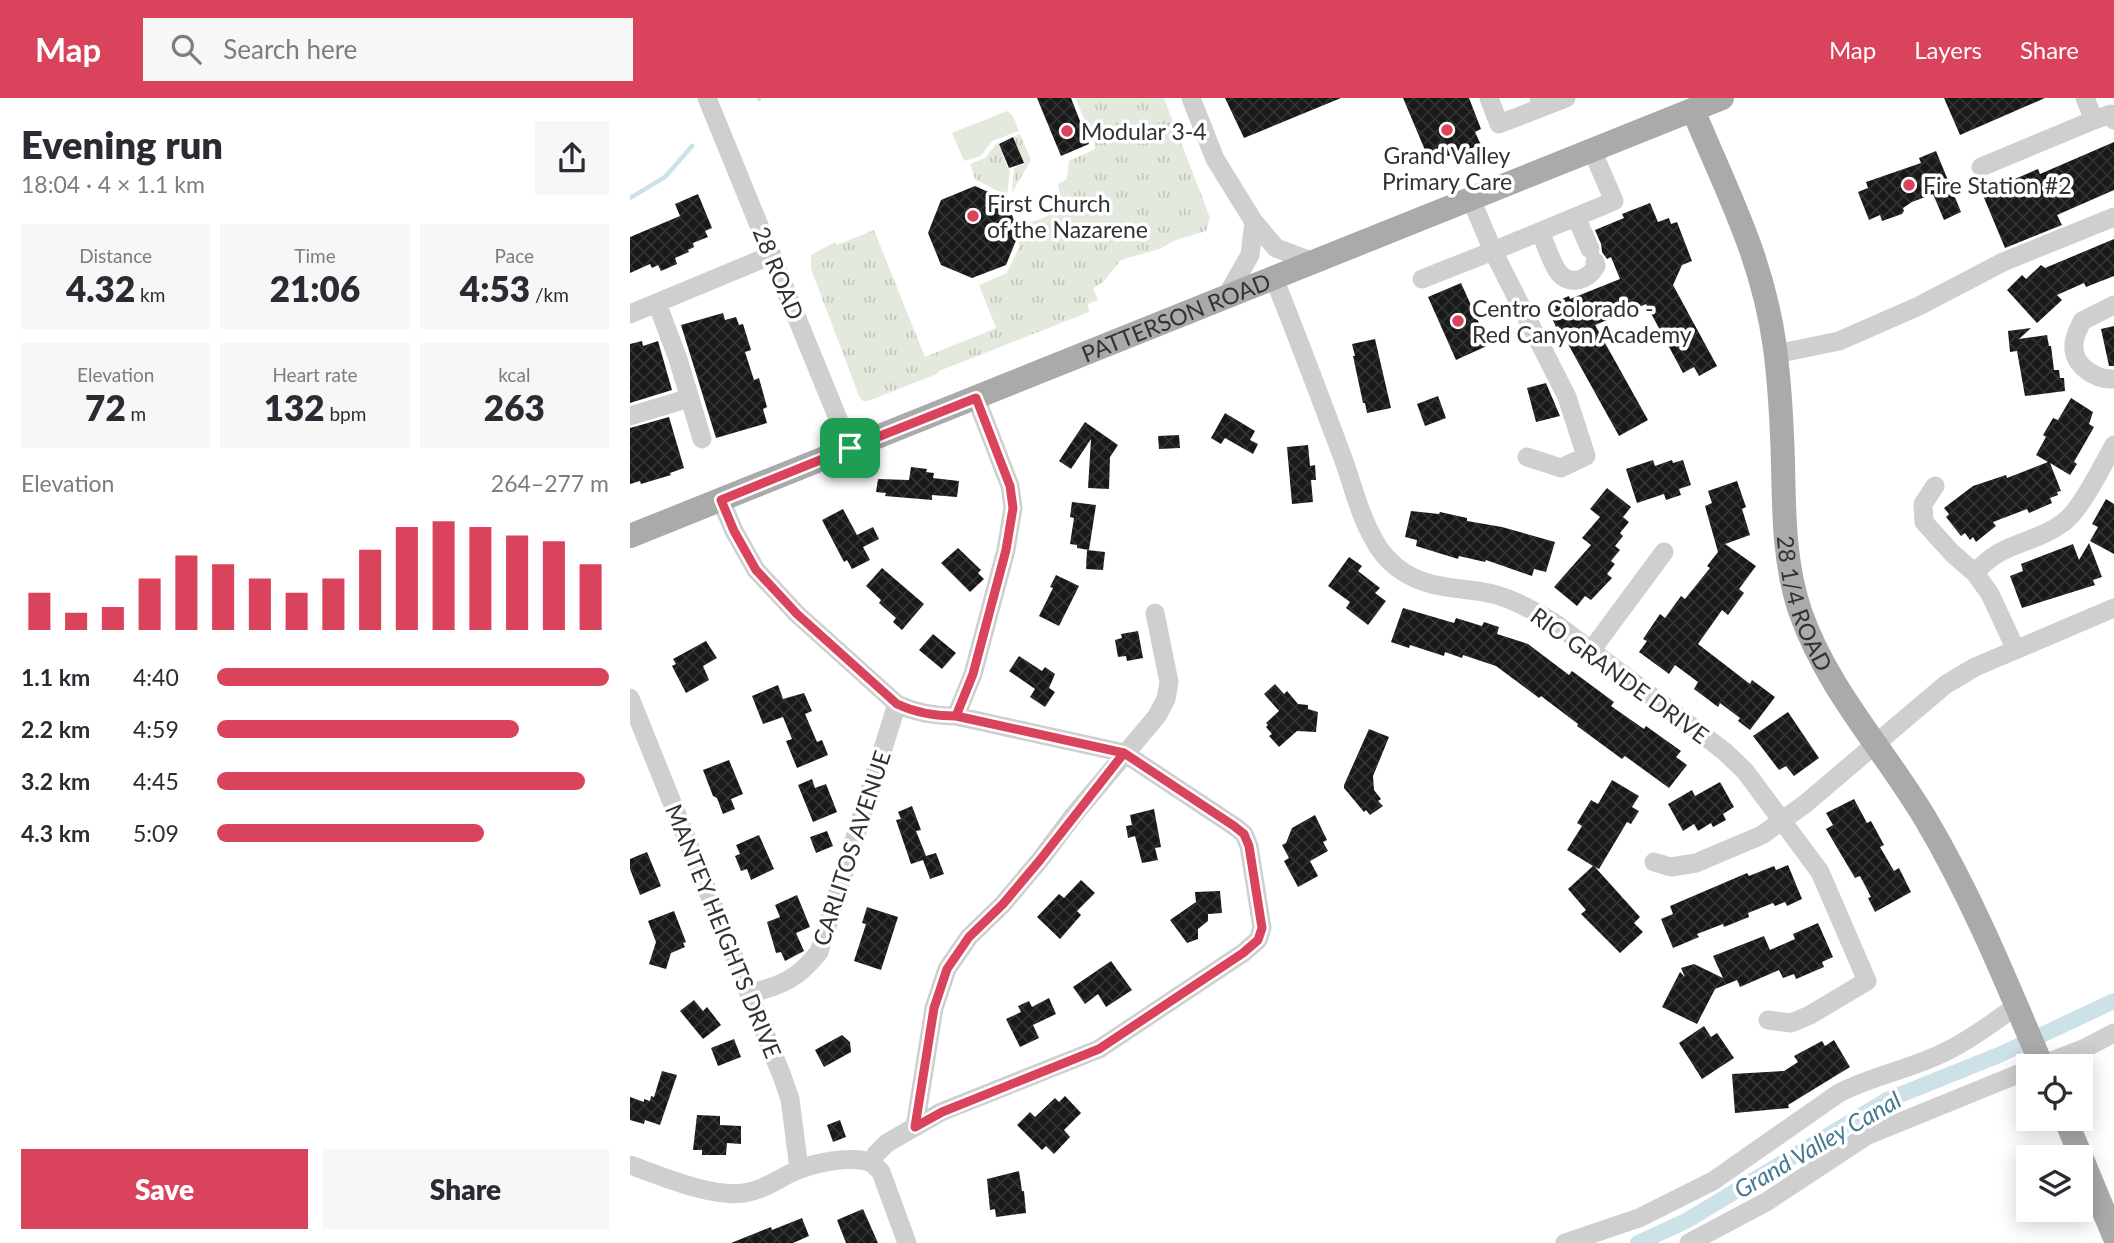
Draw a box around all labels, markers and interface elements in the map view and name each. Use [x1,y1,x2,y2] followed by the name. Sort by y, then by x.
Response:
[143,18,633,81] search box
[35,29,101,69] text: Map
[167,30,205,68] icon: search
[223,33,357,65] text: Search here
[1829,35,1876,64] text: Map
[1914,35,1982,64] text: Layers
[2020,35,2079,64] text: Share
[1081,117,1207,145] place label: Modular 3-4
[21,121,223,167] text: Evening run
[535,121,609,195] button: share
[1439,122,1455,138] marker: Grand Valley Primary Care
[1059,123,1075,139] marker: Modular 3-4
[1382,141,1512,195] place label: Grand Valley Primary Care
[21,170,205,198] text: 18:04 · 4 × 1.1 km
[1923,171,2072,199] place label: Fire Station #2
[1901,177,1917,193] marker: Fire Station #2
[987,189,1148,243] place label: First Church of the Nazarene
[965,208,981,224] marker: First Church of the Nazarene
[748,222,810,324] street label: 28 ROAD
[79,244,152,267] text: Distance
[294,244,336,267] text: Time
[495,244,534,267] text: Pace
[66,267,135,309] text: 4.32
[270,267,360,309] text: 21:06
[460,267,530,309] text: 4:53
[1077,267,1274,368] street label: PATTERSON ROAD
[135,283,165,306] text: km
[530,283,569,306] text: /km
[1472,294,1692,348] place label: Centro Colorado - Red Canyon Academy
[1450,313,1466,329] marker: Centro Colorado - Red Canyon Academy
[77,363,154,386] text: Elevation
[272,363,358,386] text: Heart rate
[498,363,530,386] text: kcal
[85,386,126,428] text: 72
[264,386,325,428] text: 132
[484,386,545,428] text: 263
[126,402,146,425] text: m
[325,402,366,425] text: bpm
[820,418,880,478] pin
[831,429,869,467] icon: arrive
[21,469,114,497] text: Elevation
[491,469,609,497] text: 264–277 m
[1772,534,1839,676] street label: 28 1/4 ROAD
[1525,601,1715,749] street label: RIO GRANDE DRIVE
[21,663,90,691] text: 1.1 km
[133,663,179,691] text: 4:40
[21,715,90,743] text: 2.2 km
[133,715,179,743] text: 4:59
[806,747,896,949] street label: CARLITOS AVENUE
[21,767,90,795] text: 3.2 km
[133,767,179,795] text: 4:45
[660,800,788,1062] street label: MANTEY HEIGHTS DRIVE
[21,819,90,847] text: 4.3 km
[133,819,179,847] text: 5:09
[2016,1054,2093,1222] map controls
[2016,1054,2093,1131] button: locate
[1728,1084,1906,1204] water label: Grand Valley Canal
[2016,1145,2093,1222] button: layers
[21,1149,308,1229] button: Save
[322,1149,609,1229] button: Share

